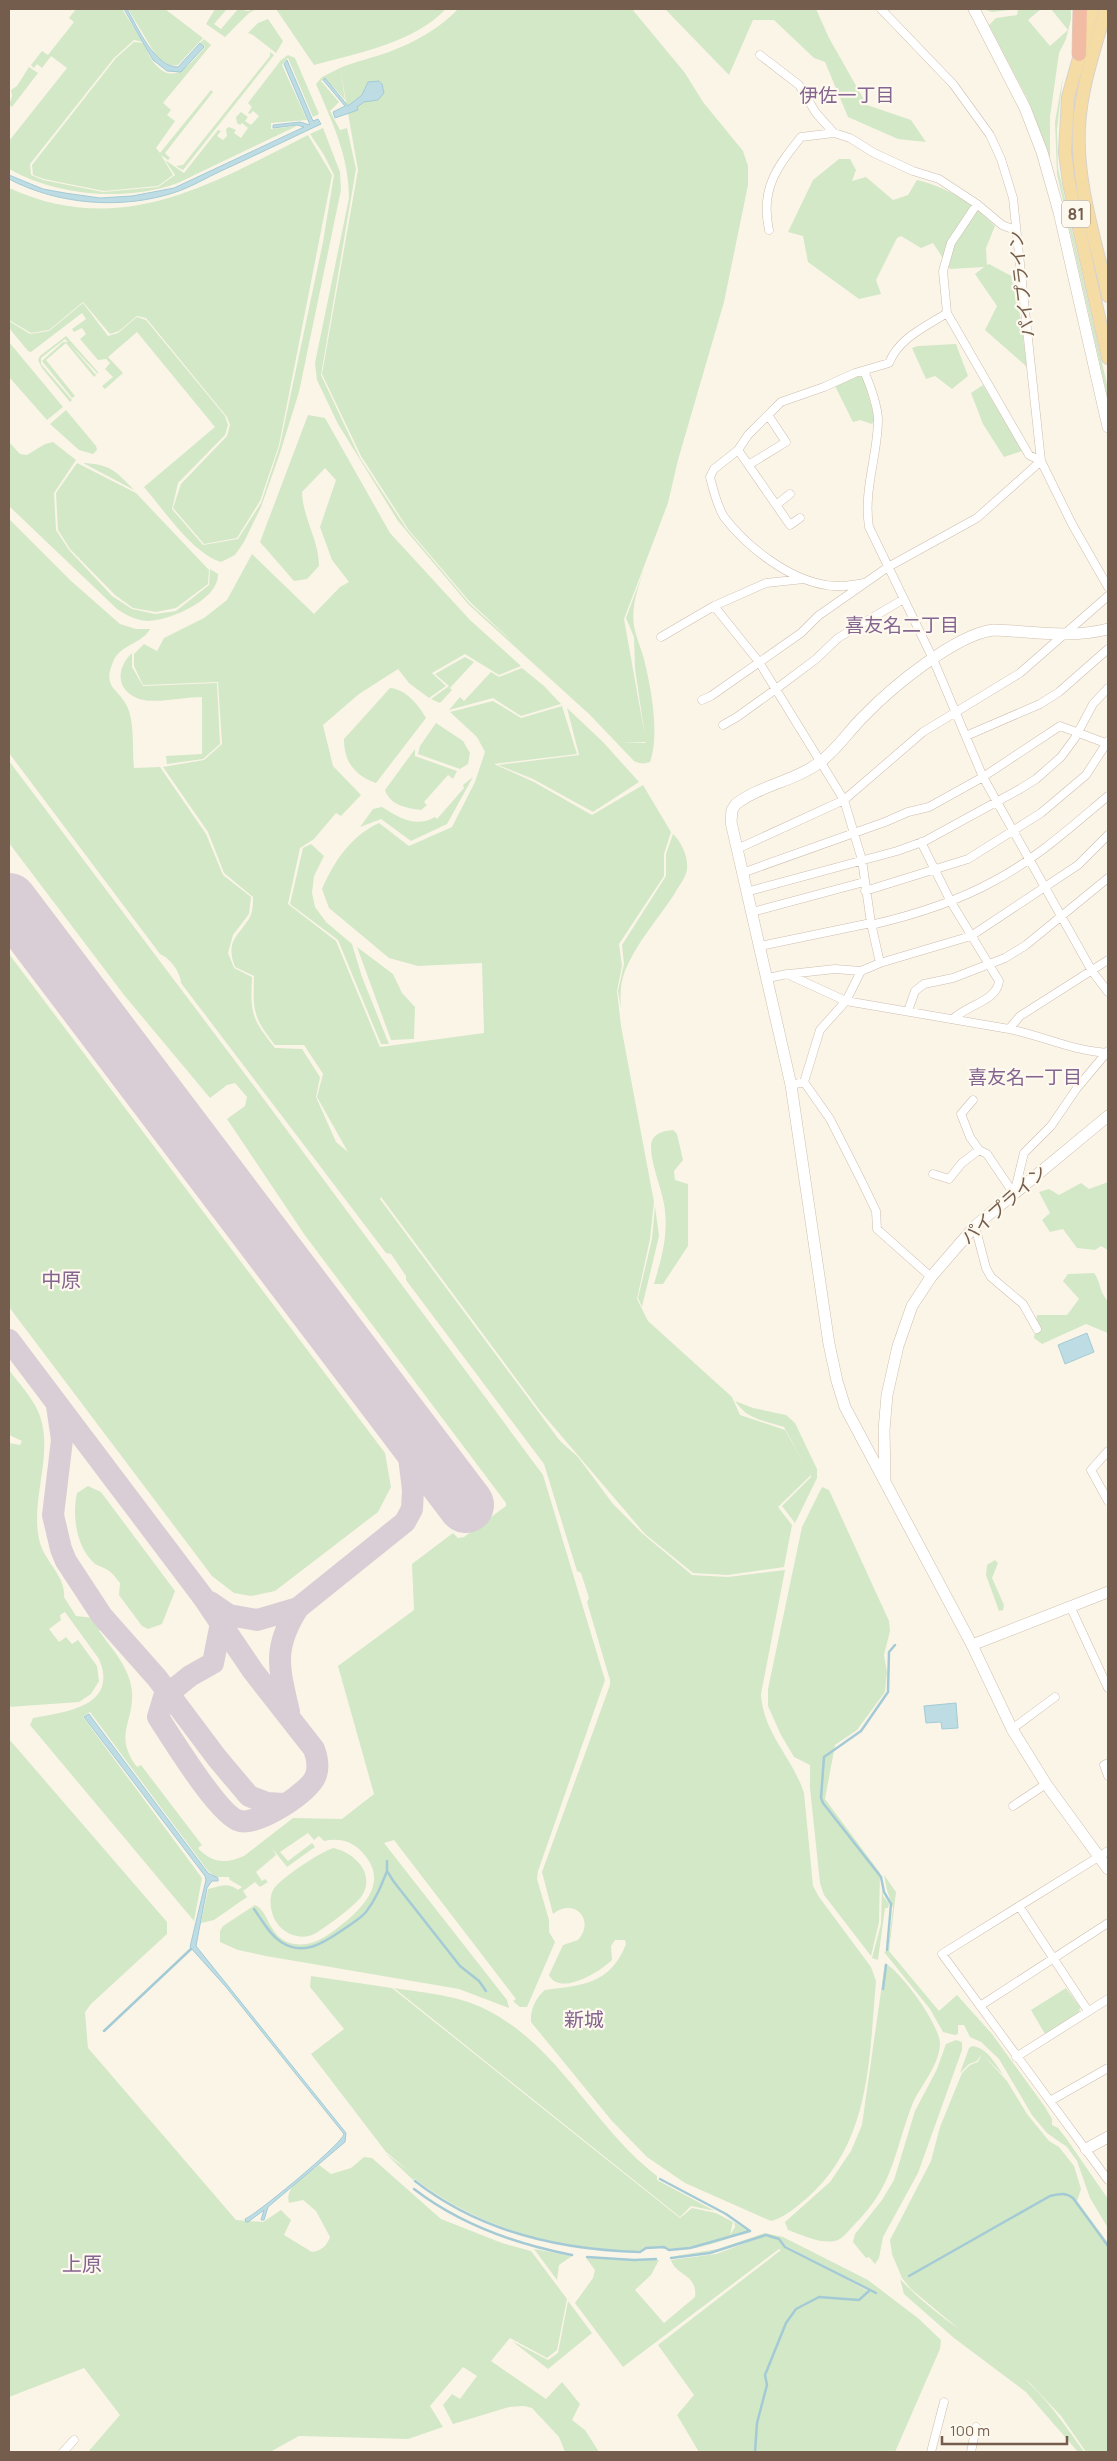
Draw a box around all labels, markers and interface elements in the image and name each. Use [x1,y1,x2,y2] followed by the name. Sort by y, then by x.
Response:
[799,82,895,108] district label: 伊佐一丁目
[1062,200,1090,228] road number: 81
[1003,229,1039,339] street label: パイプライン
[845,612,959,638] district label: 喜友名二丁目
[968,1064,1082,1090] district label: 喜友名一丁目
[955,1159,1051,1249] street label: パイプライン
[41,1266,81,1293] district label: 中原
[564,2006,604,2033] district label: 新城
[62,2250,102,2277] district label: 上原
[942,2414,1067,2446] scale bar
[950,2420,990,2441] text: 100 m

